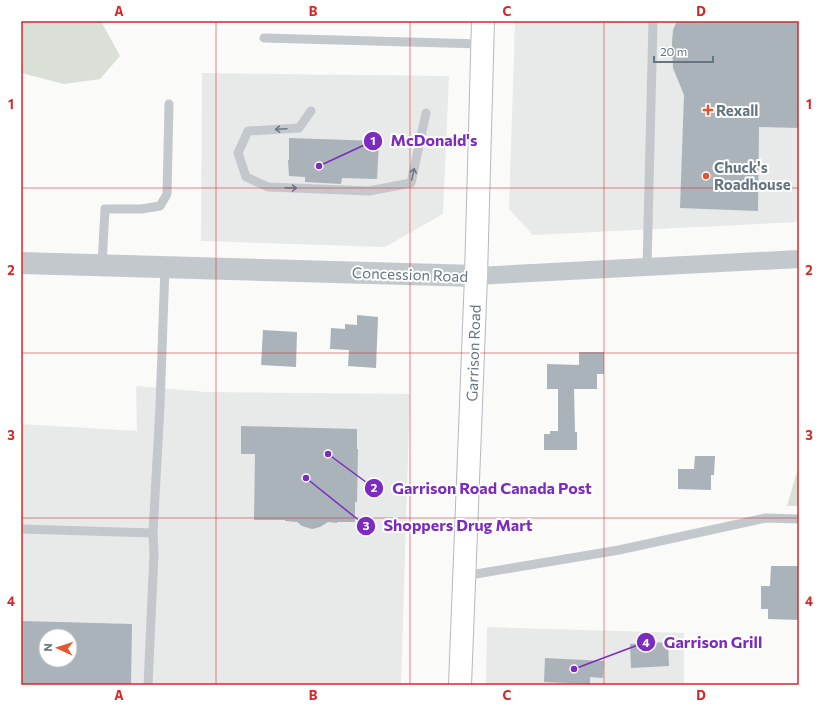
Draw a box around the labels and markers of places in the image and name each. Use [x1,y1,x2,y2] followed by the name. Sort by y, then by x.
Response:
[716,101,758,119] place label: Rexall
[703,105,713,115] marker: Rexall
[363,127,486,155] callout: McDonald's
[714,158,791,193] place label: Chuck's Roadhouse
[701,171,711,181] marker: Chuck's Roadhouse
[364,474,600,502] callout: Garrison Road Canada Post
[356,512,541,540] callout: Shoppers Drug Mart
[636,628,770,656] callout: Garrison Grill

